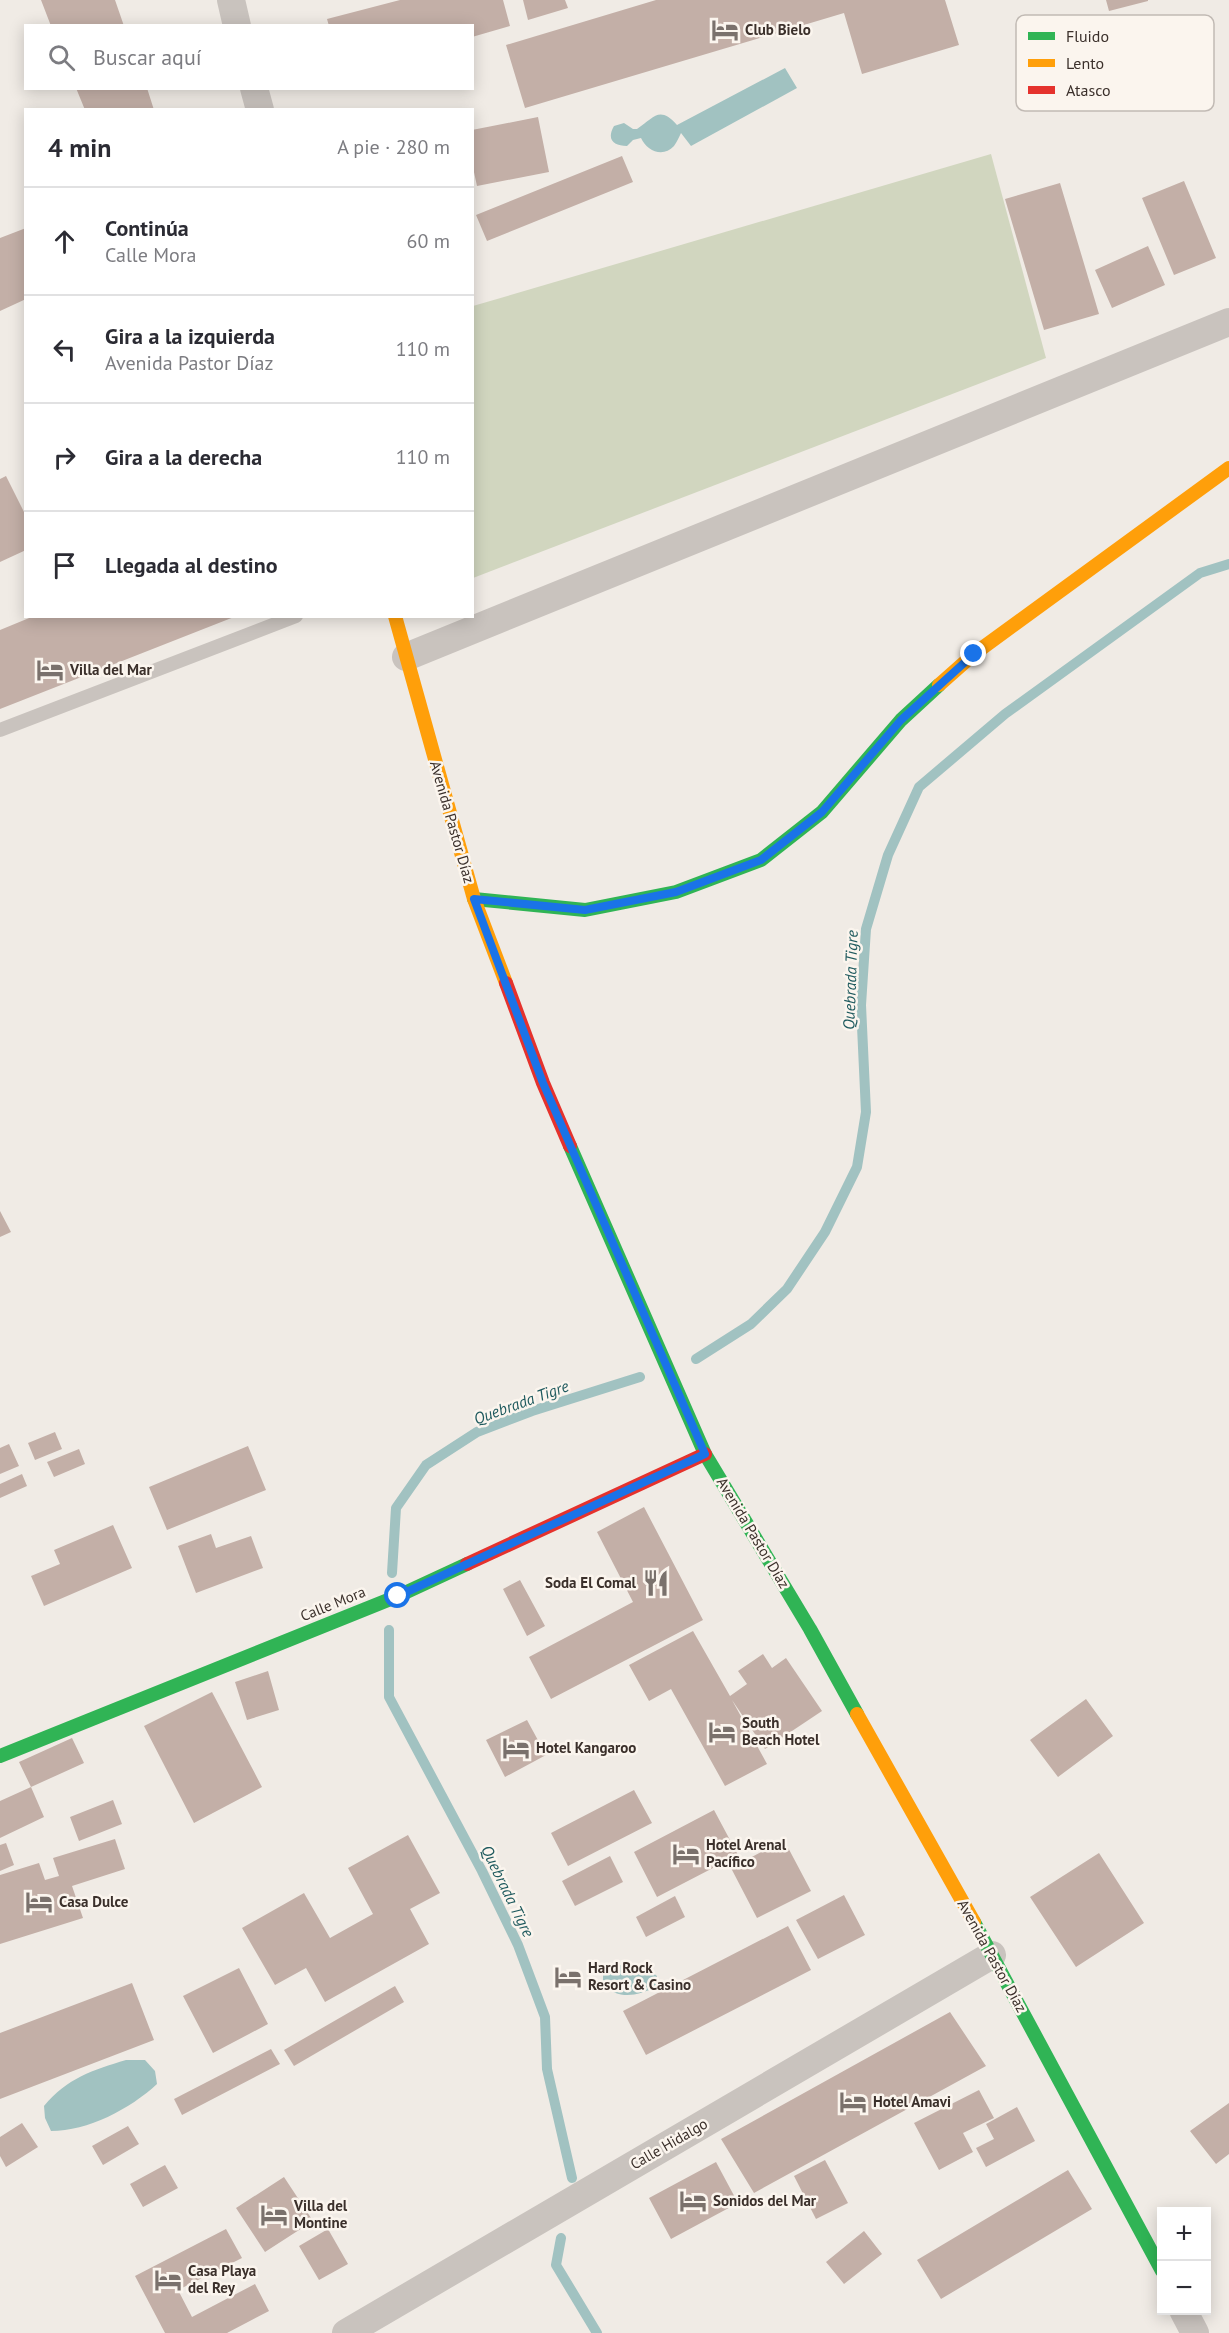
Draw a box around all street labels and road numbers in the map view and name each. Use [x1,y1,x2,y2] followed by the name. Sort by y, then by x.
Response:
[426,759,479,885] street label: Avenida Pastor Díaz
[713,1474,794,1592] street label: Avenida Pastor Díaz
[297,1582,368,1625] street label: Calle Mora
[954,1896,1031,2016] street label: Avenida Pastor Díaz
[627,2114,711,2173] street label: Calle Hidalgo

